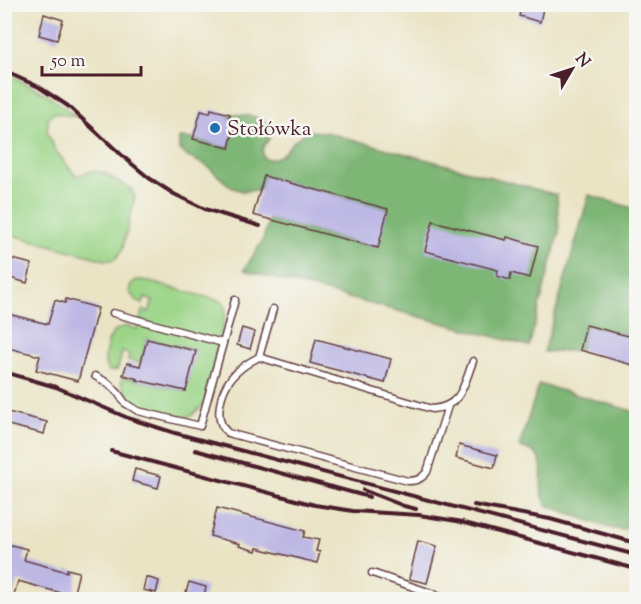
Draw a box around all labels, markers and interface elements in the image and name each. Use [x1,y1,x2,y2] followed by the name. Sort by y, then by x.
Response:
[42,39,141,77] scale bar
[542,39,602,99] north arrow
[50,49,86,75] text: 50 m
[569,49,595,74] text: N
[227,115,312,145] place label: Stołówka
[208,121,222,135] marker: Stołówka

